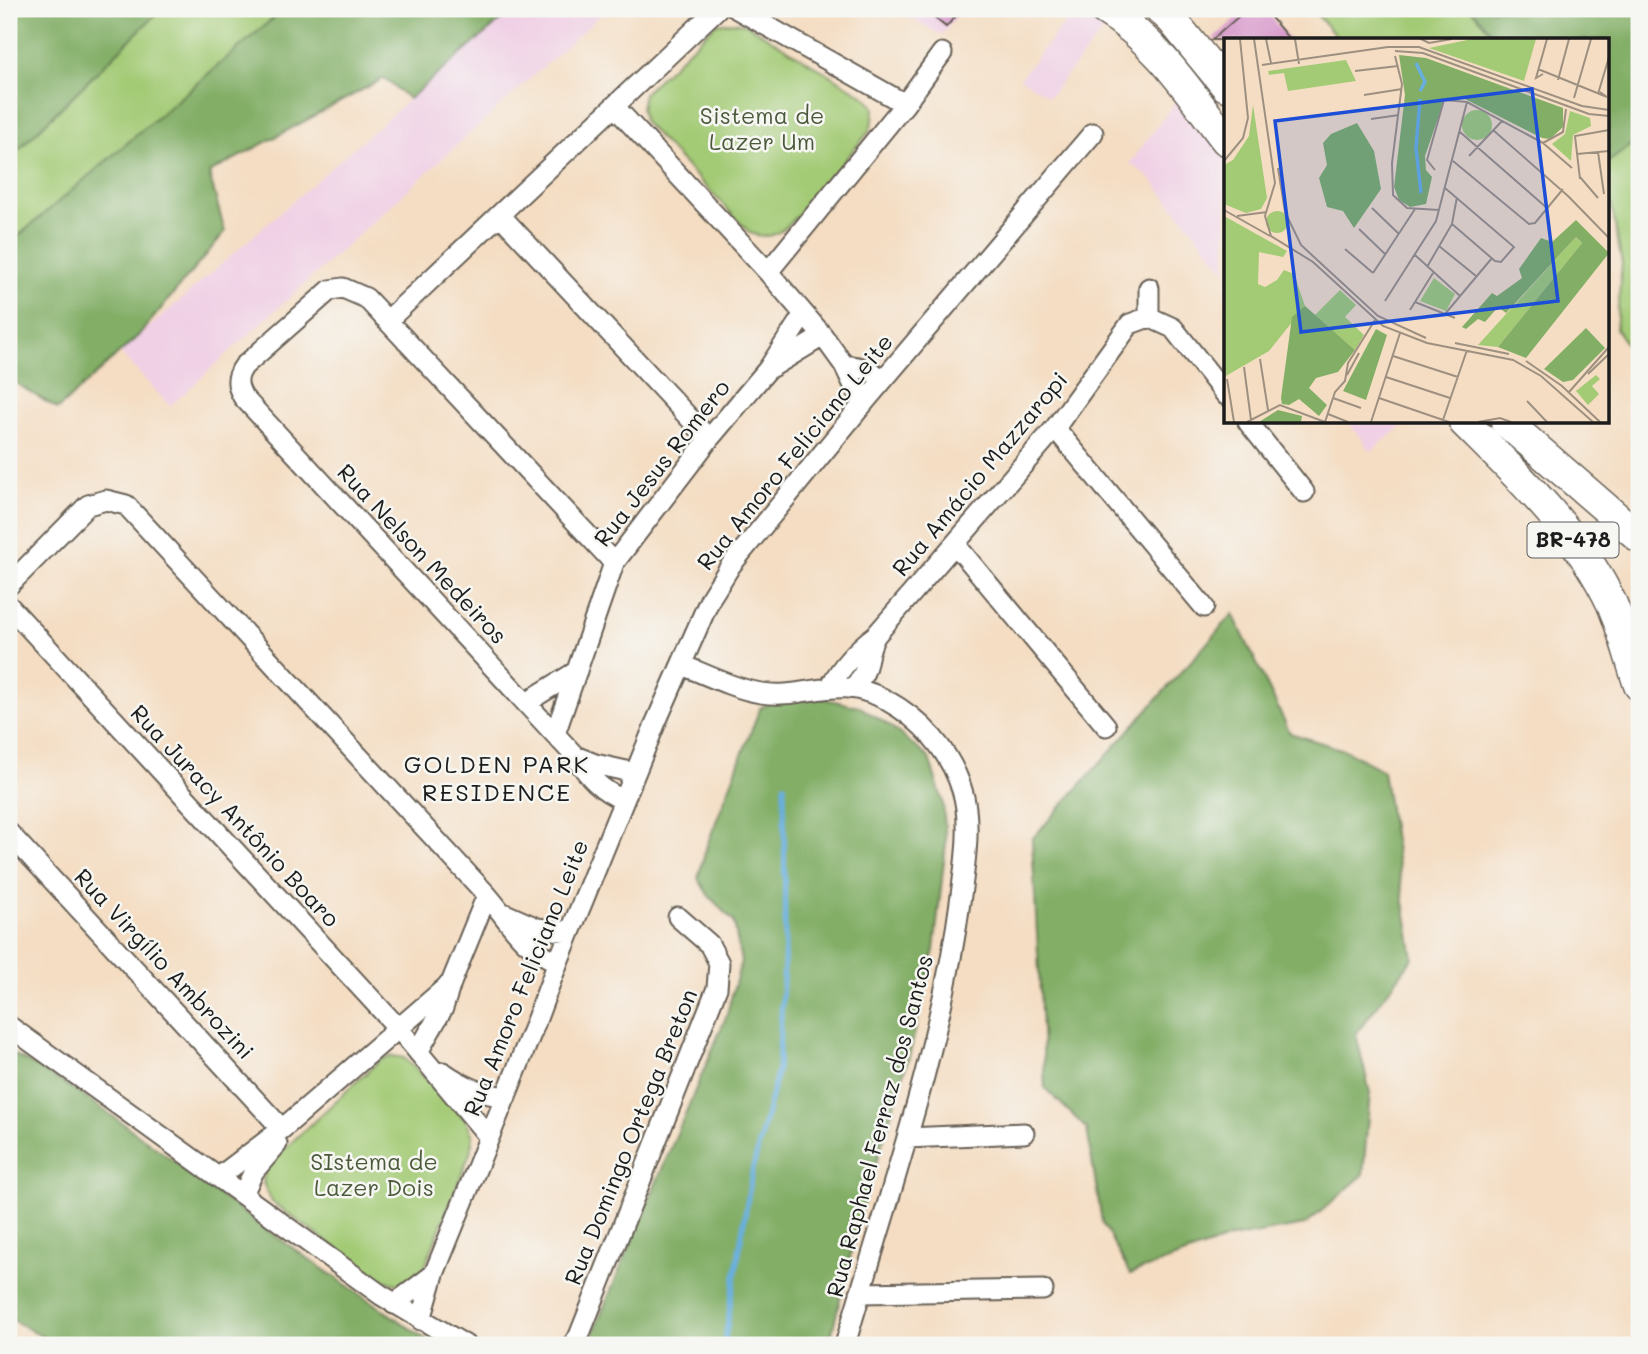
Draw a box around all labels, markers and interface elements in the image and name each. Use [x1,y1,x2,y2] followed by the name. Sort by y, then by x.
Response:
[1224,38,1610,424] inset map
[700,100,824,156] park label: Sistema de Lazer Um
[690,327,899,576] street label: Rua Amoro Feliciano Leite
[885,365,1074,582] street label: Rua Amácio Mazzaropi
[586,373,736,552] street label: Rua Jesus Romero
[331,457,514,650] street label: Rua Nelson Medeiros
[1528,522,1618,558] road number: BR-478
[125,698,347,933] street label: Rua Juracy Antônio Boaro
[404,748,590,807] district label: GOLDEN PARK RESIDENCE
[456,835,594,1120] street label: Rua Amoro Feliciano Leite
[68,862,261,1065] street label: Rua Virgílio Ambrozini
[819,951,939,1300] street label: Rua Raphael Ferraz dos Santos
[557,984,703,1289] street label: Rua Domingo Ortega Breton
[310,1146,438,1202] park label: SIstema de Lazer Dois

